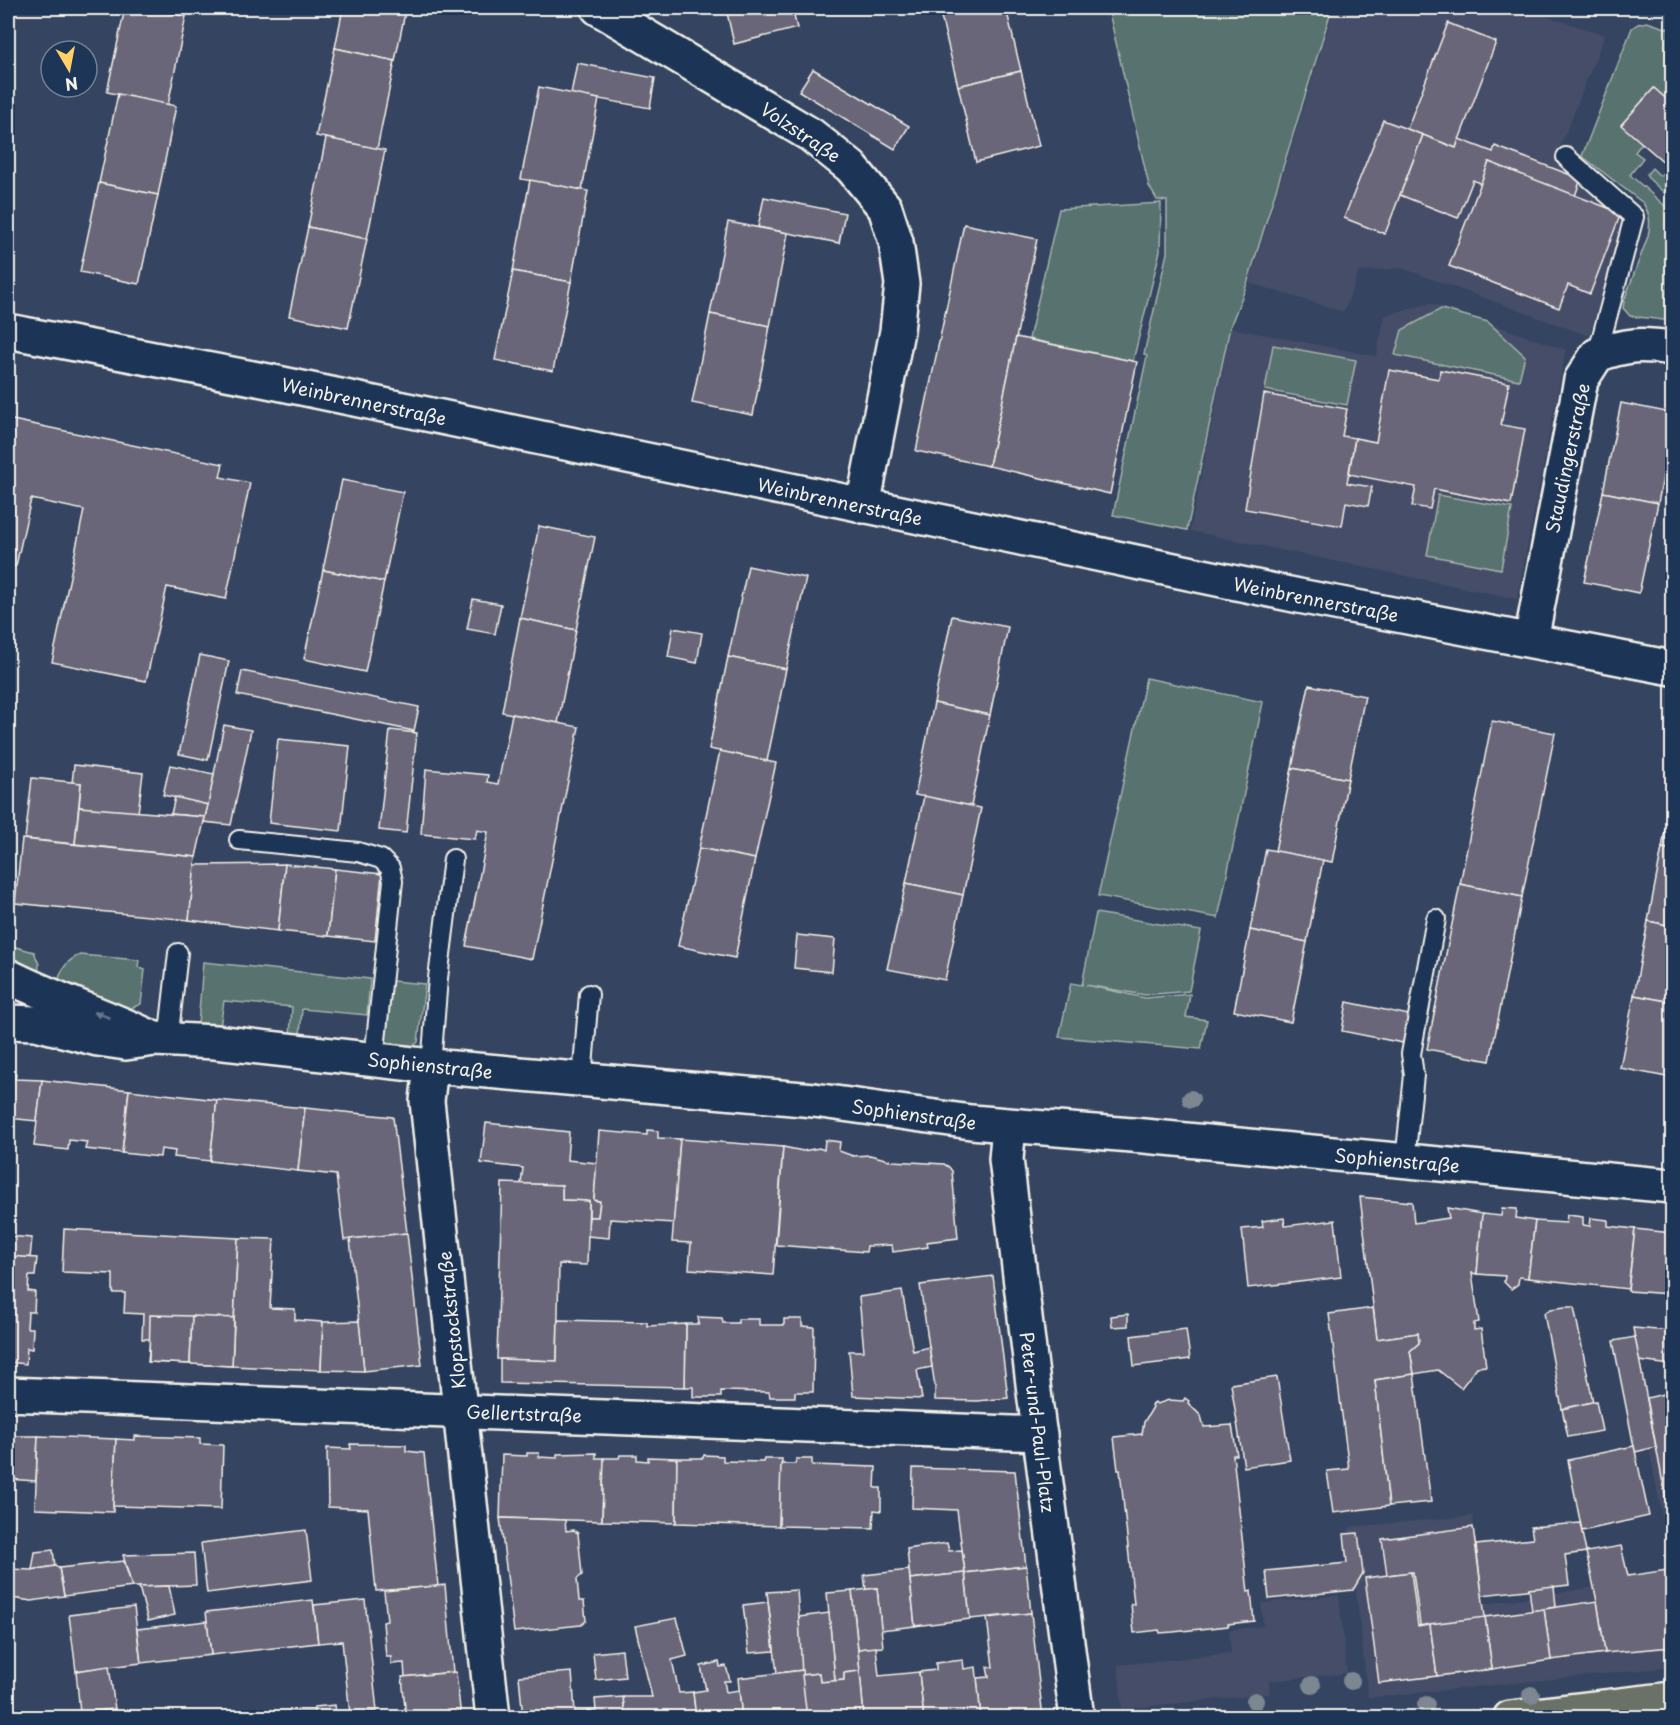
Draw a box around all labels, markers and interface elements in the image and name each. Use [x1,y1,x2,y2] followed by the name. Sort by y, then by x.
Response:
[39,39,99,99] north arrow
[63,72,80,98] text: N
[756,95,846,169] street label: Volzstraße
[279,370,449,432] street label: Weinbrennerstraße
[1538,381,1596,535] street label: Staudingerstraße
[755,470,925,532] street label: Weinbrennerstraße
[1231,570,1401,628] street label: Weinbrennerstraße
[92,1010,110,1020] one-way arrow
[366,1045,494,1085] street label: Sophienstraße
[850,1092,978,1136] street label: Sophienstraße
[1333,1141,1461,1179] street label: Sophienstraße
[430,1250,472,1390] street label: Klopstockstraße
[1014,1330,1063,1514] street label: Peter-und-Paul-Platz
[466,1397,582,1429] street label: Gellertstraße

